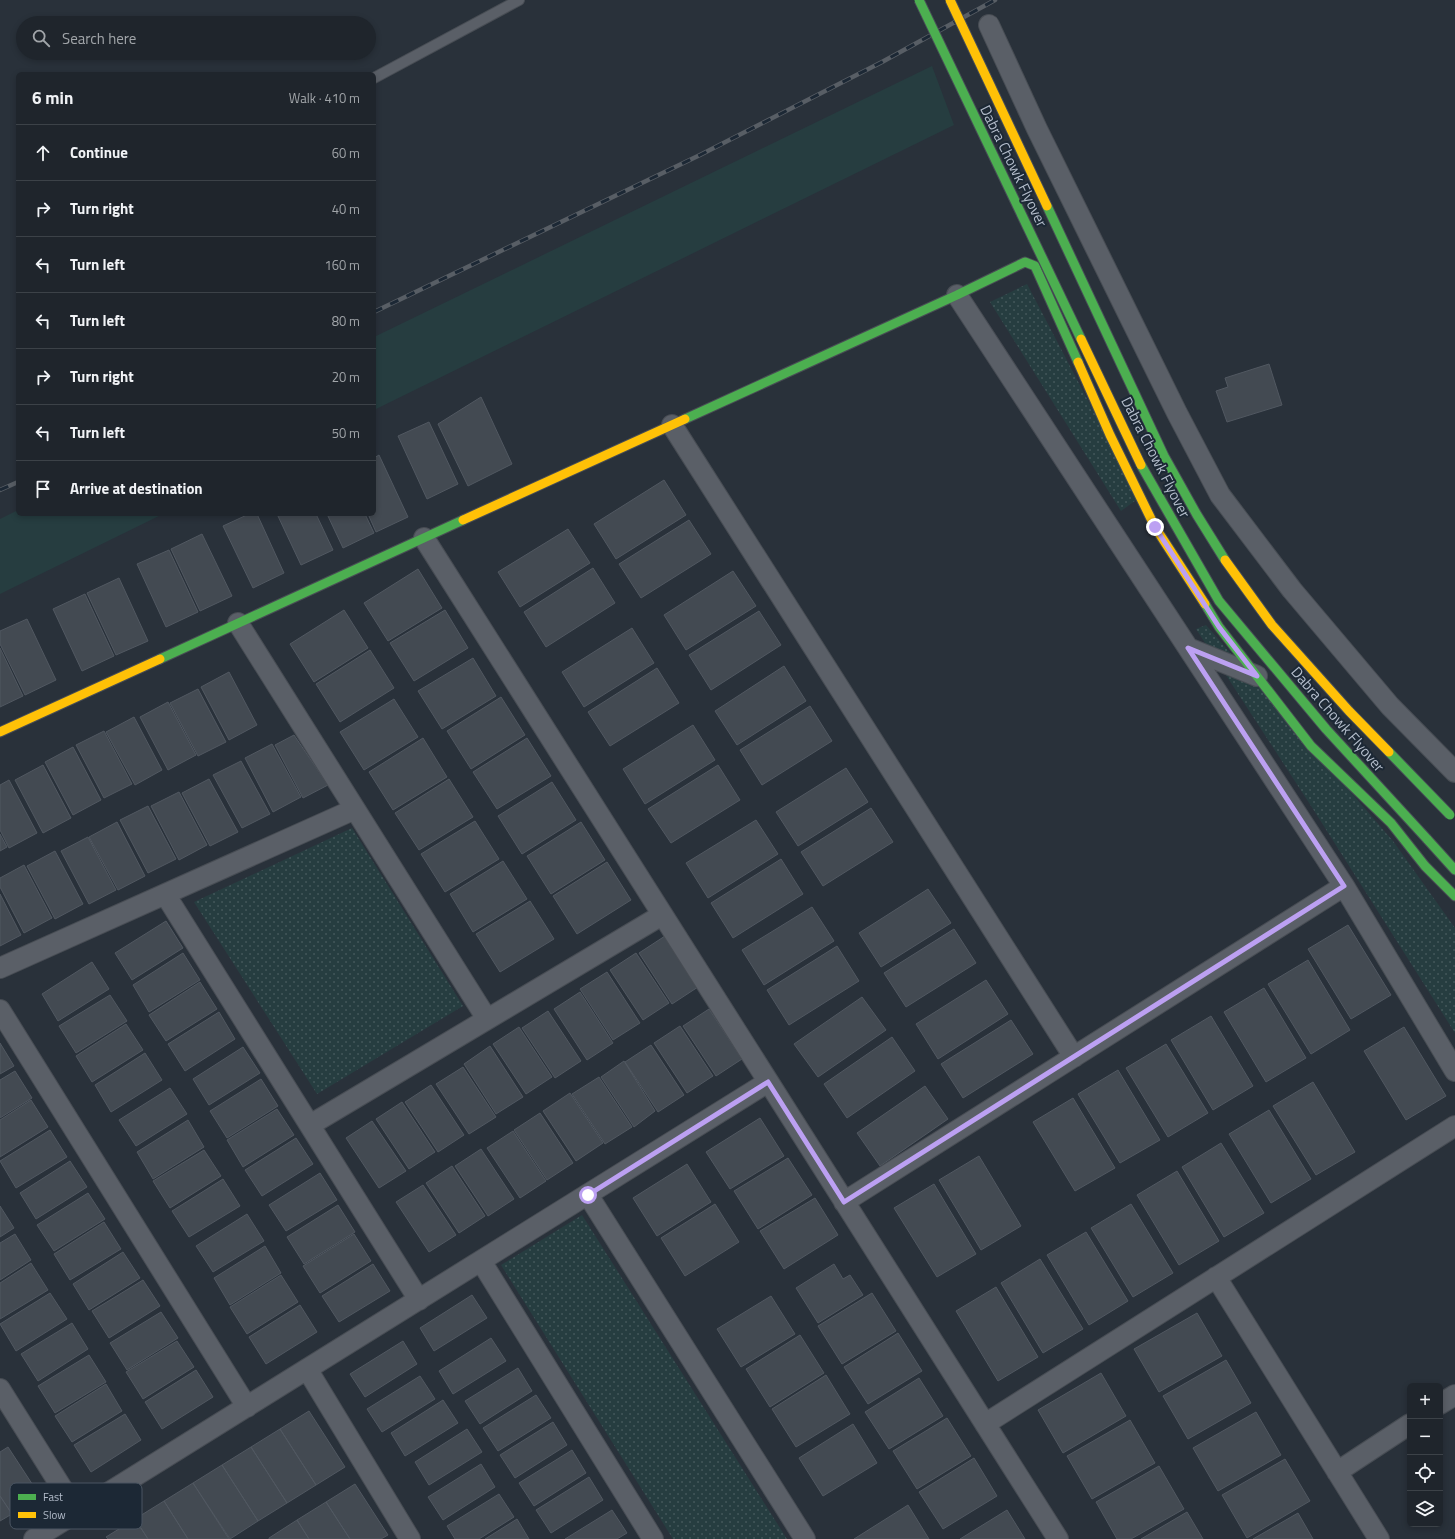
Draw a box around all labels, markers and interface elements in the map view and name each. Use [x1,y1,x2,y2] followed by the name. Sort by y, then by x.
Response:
[16,16,376,60] search box
[30,27,52,49] icon: search
[62,27,136,50] text: Search here
[32,85,73,111] text: 6 min
[289,88,360,108] text: Walk · 410 m
[974,101,1054,231] street label: Dabra Chowk Flyover
[70,141,128,164] text: Continue
[32,142,54,164] icon: ahead
[332,143,360,163] text: 60 m
[70,197,134,220] text: Turn right
[32,198,54,220] icon: right
[332,199,360,219] text: 40 m
[70,253,125,276] text: Turn left
[32,254,54,276] icon: left
[324,255,360,275] text: 160 m
[70,309,125,332] text: Turn left
[32,310,54,332] icon: left
[332,311,360,331] text: 80 m
[70,365,134,388] text: Turn right
[32,366,54,388] icon: right
[332,367,360,387] text: 20 m
[1116,392,1196,522] street label: Dabra Chowk Flyover
[70,421,125,444] text: Turn left
[32,422,54,444] icon: left
[332,423,360,443] text: 50 m
[70,477,203,500] text: Arrive at destination
[32,478,54,500] icon: arrive
[1146,518,1164,536] route end
[1286,661,1390,777] street label: Dabra Chowk Flyover
[579,1186,597,1204] route start
[1407,1383,1443,1527] map controls
[1407,1383,1443,1419] button: +
[1407,1419,1443,1455] button: −
[1407,1455,1443,1491] button: locate
[10,1483,142,1529] legend
[43,1489,63,1505] text: Fast
[1407,1491,1443,1527] button: layers
[43,1507,66,1523] text: Slow

